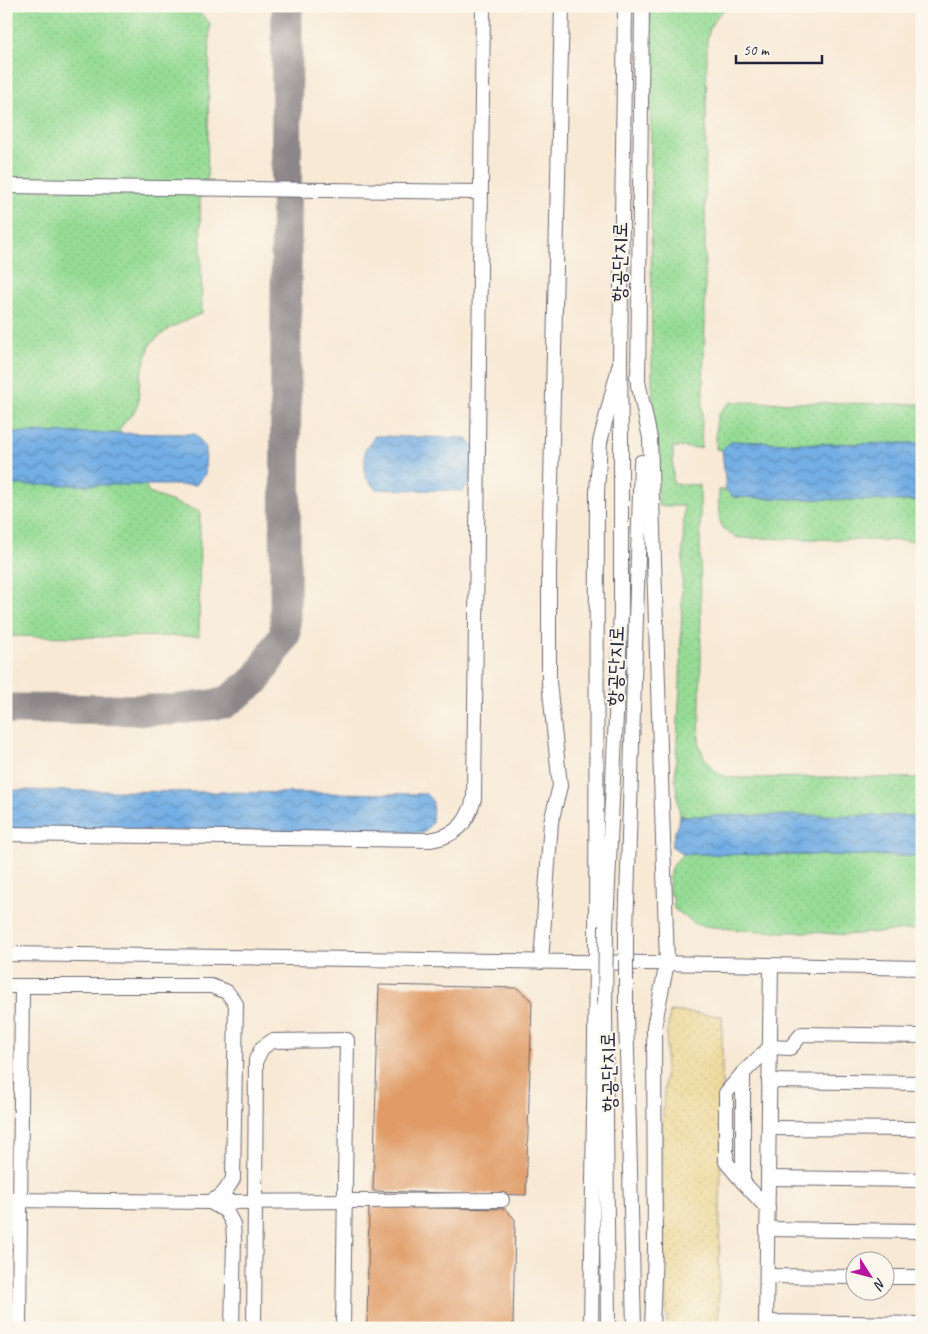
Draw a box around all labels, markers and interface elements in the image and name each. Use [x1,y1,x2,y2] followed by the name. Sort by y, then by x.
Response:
[736,32,822,64] scale bar
[743,41,770,60] text: 50 m
[606,222,633,302] street label: 항공단지로
[602,625,629,707] street label: 항공단지로
[595,1032,622,1112] street label: 항공단지로
[846,1252,896,1302] north arrow
[869,1275,890,1294] text: N

